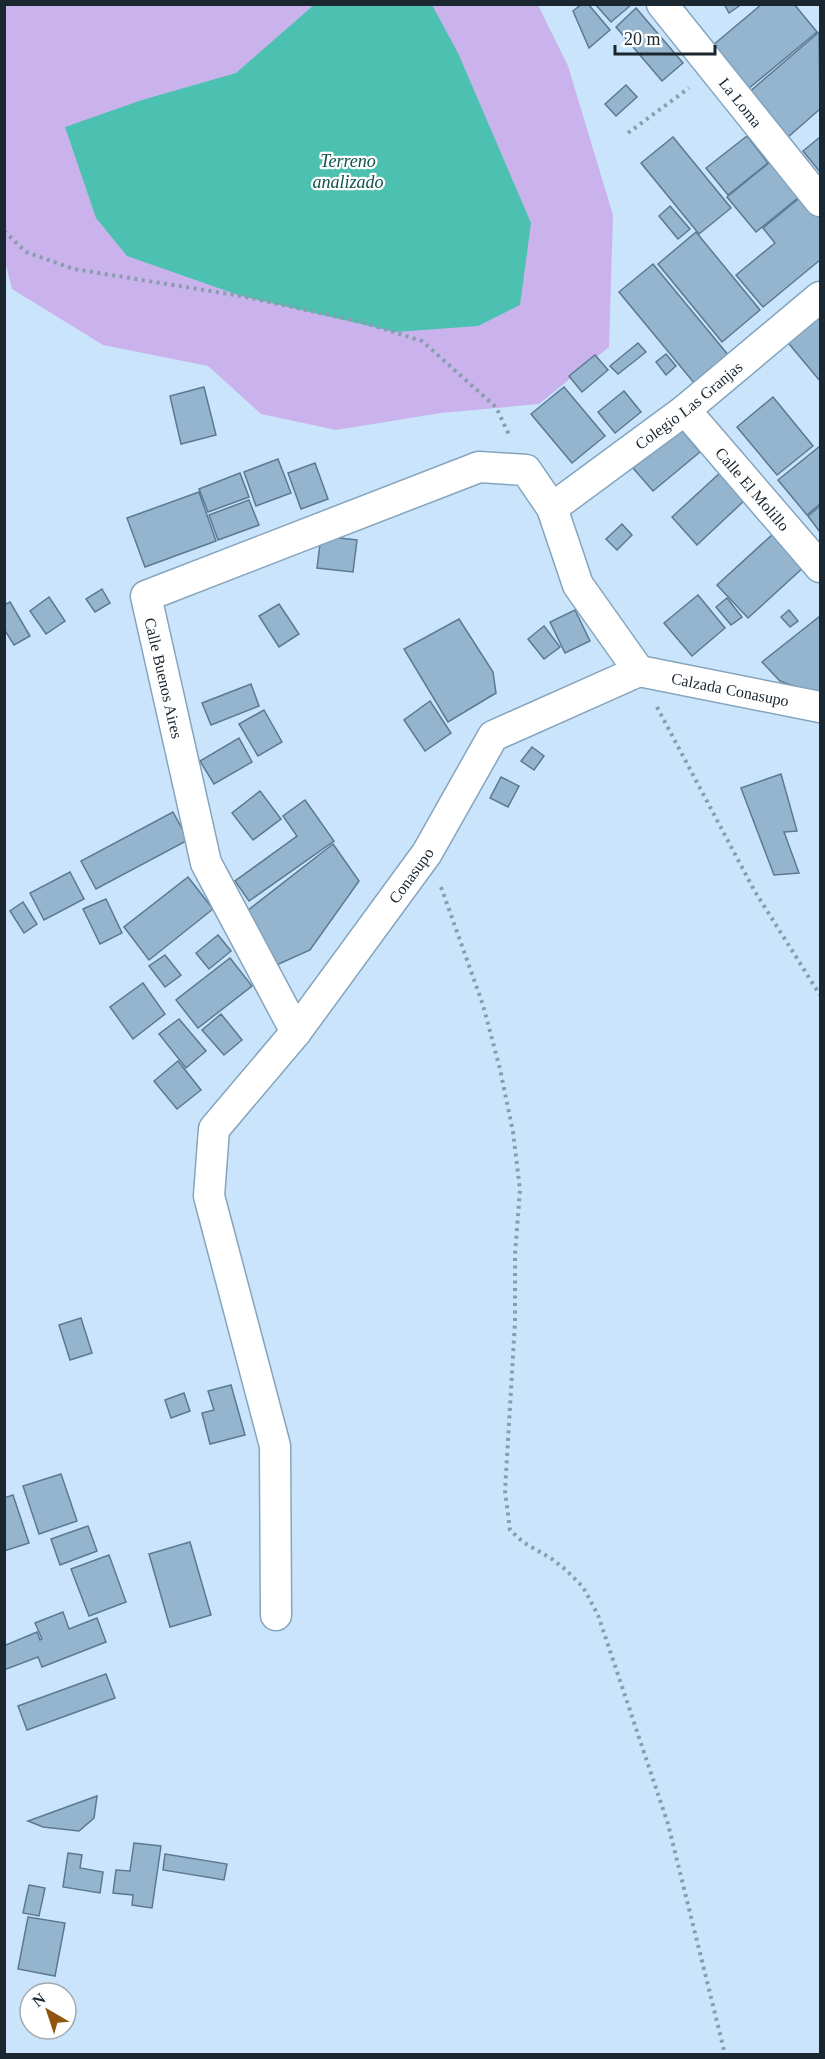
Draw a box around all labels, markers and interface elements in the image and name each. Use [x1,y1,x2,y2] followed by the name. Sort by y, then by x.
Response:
[615,18,716,56] scale bar
[624,29,661,49] text: 20 m
[716,75,765,131] street label: La Loma
[312,151,384,192] water label: Terreno analizado
[632,358,746,453] street label: Colegio Las Granjas
[712,444,793,534] street label: Calle El Molillo
[141,616,186,740] street label: Calle Buenos Aires
[670,670,790,710] street label: Calzada Conasupo
[385,845,437,906] street label: Conasupo
[18,1981,78,2041] north arrow
[29,1989,49,2010] text: N

